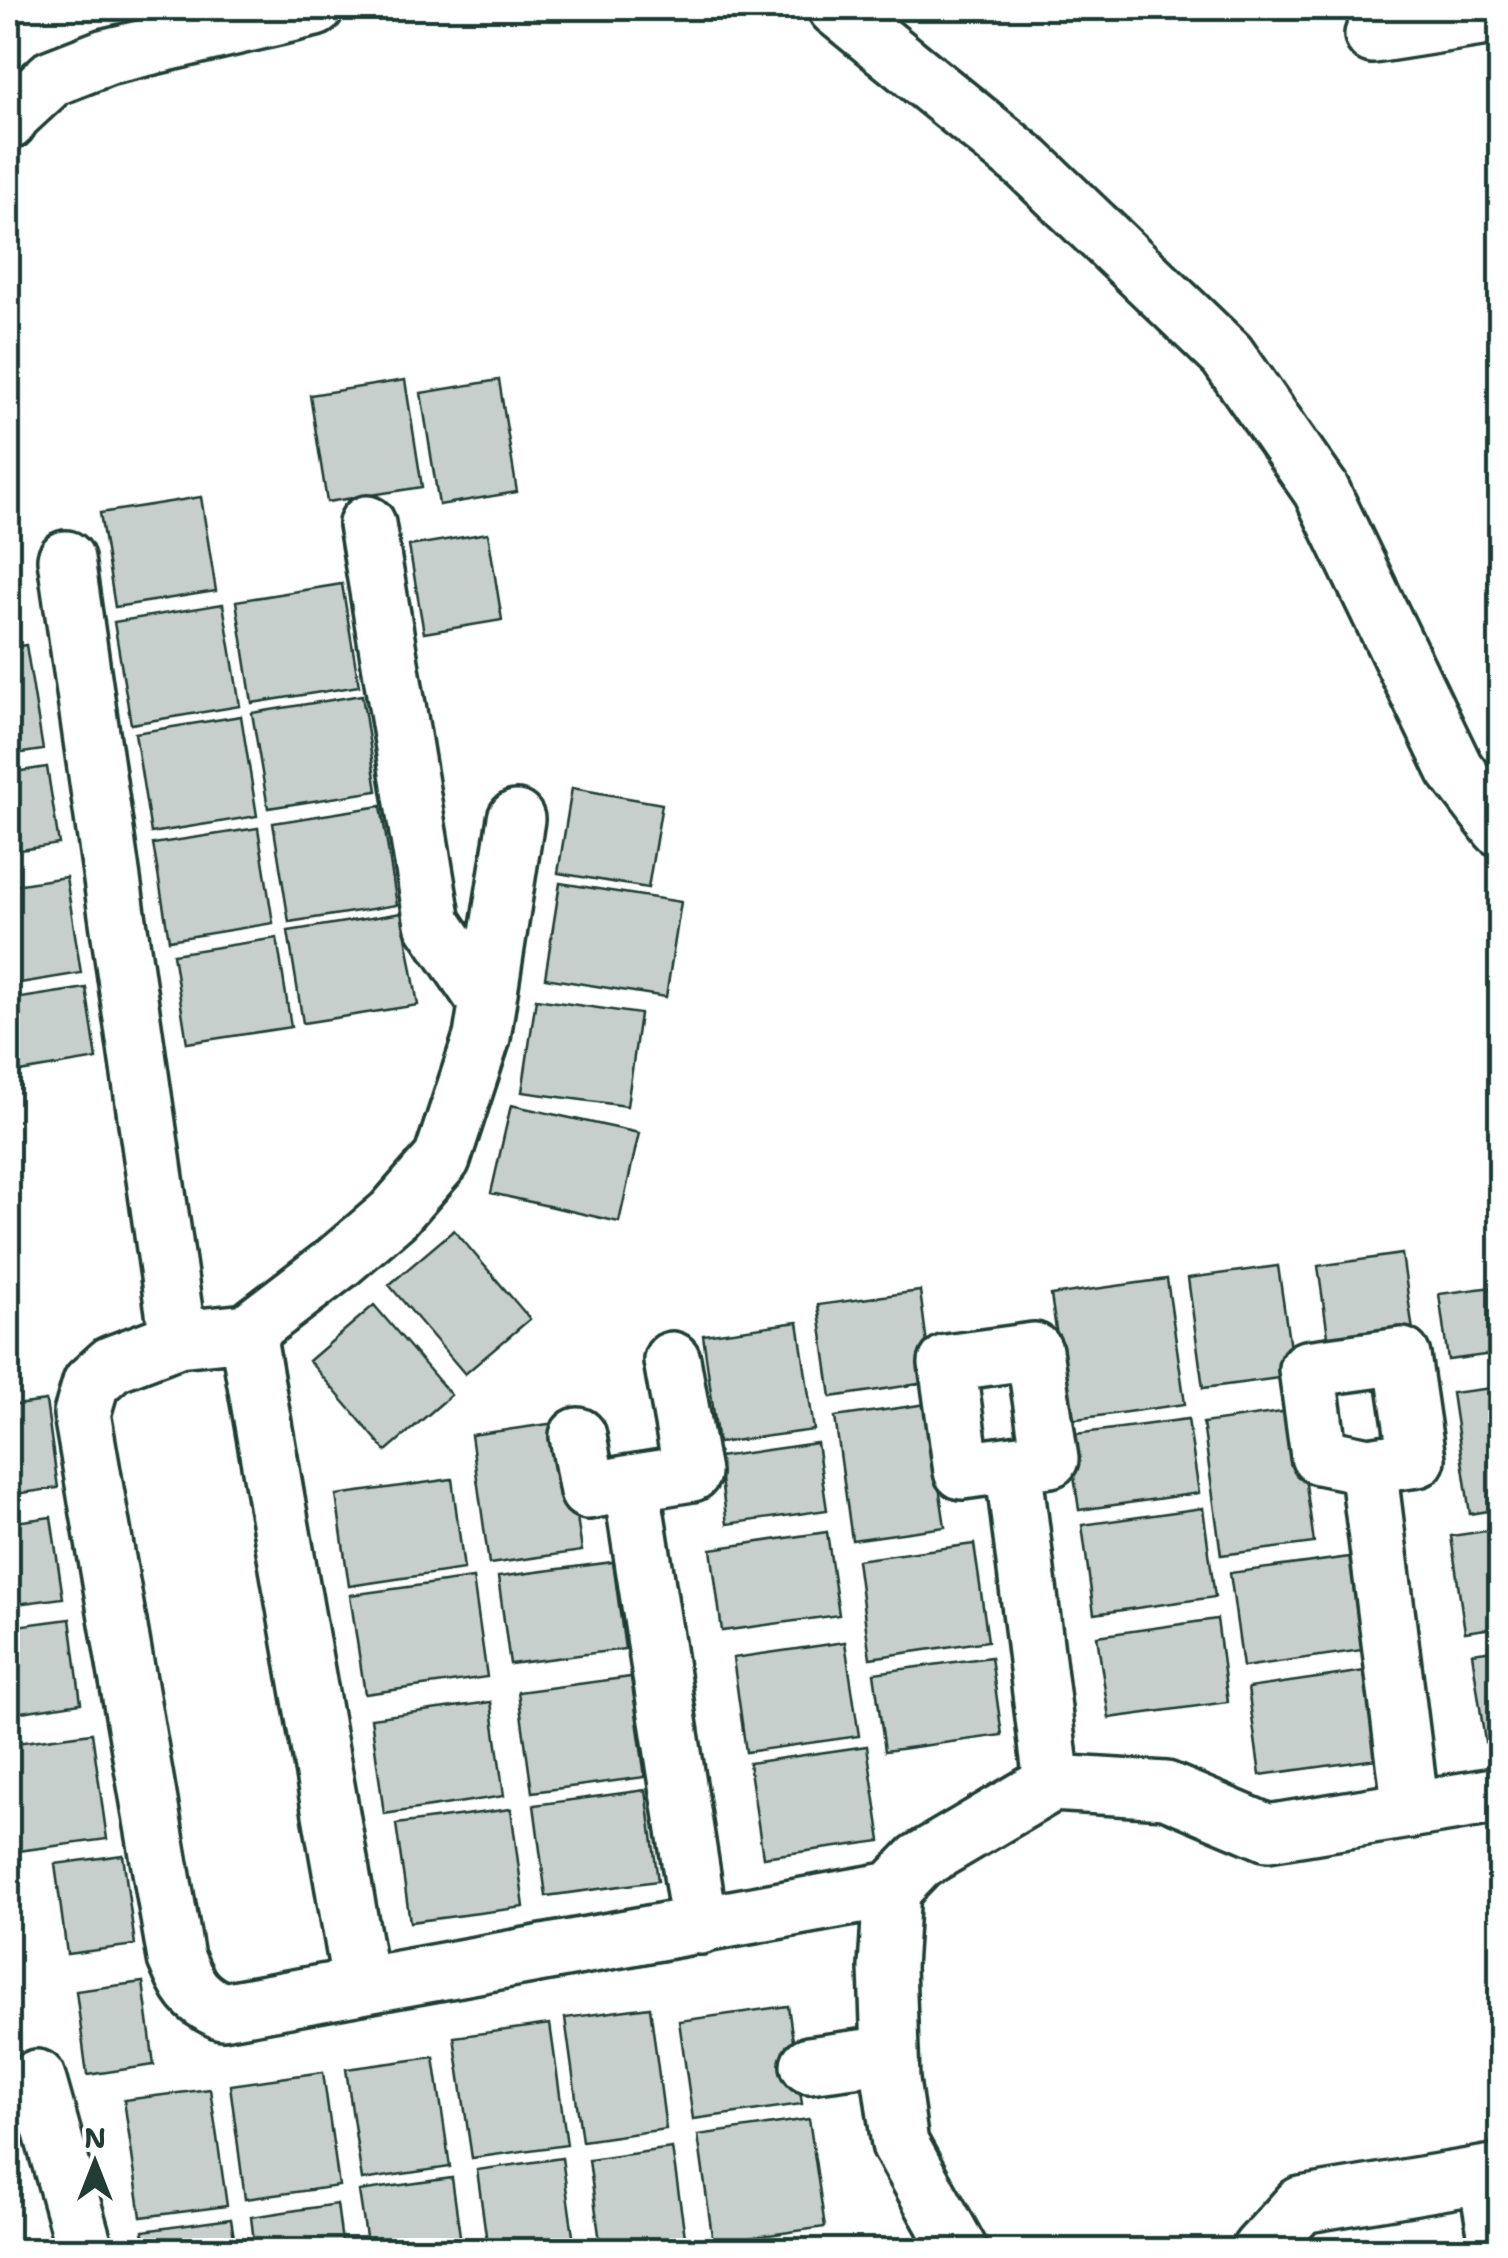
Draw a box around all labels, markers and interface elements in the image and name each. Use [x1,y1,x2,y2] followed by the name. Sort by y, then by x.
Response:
[45,2113,145,2213] north arrow
[84,2119,106,2157] text: N

